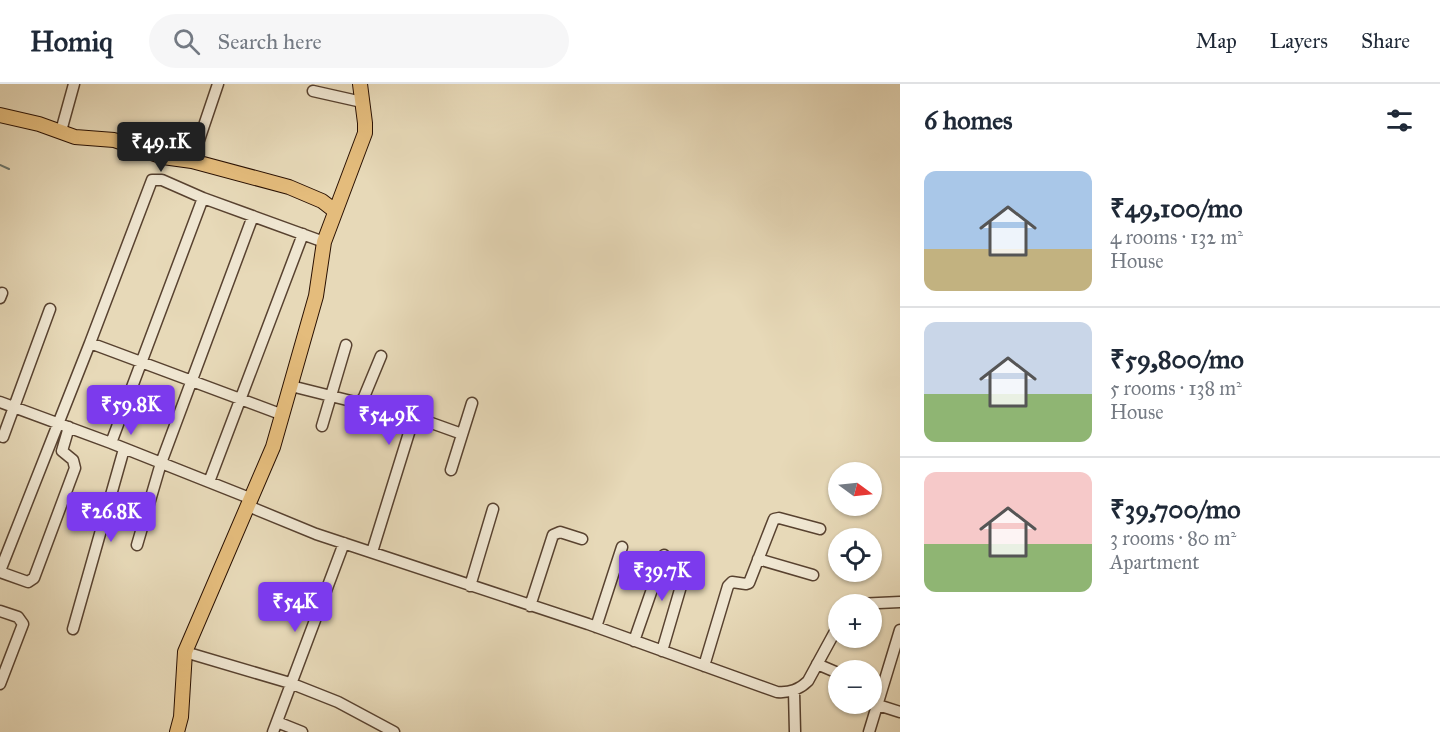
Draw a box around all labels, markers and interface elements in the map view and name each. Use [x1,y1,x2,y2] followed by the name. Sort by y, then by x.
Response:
[149,14,569,68] search box
[30,24,113,59] text: Homiq
[170,25,203,58] icon: search
[218,28,322,55] text: Search here
[1196,28,1237,54] text: Map
[1270,28,1328,54] text: Layers
[1361,28,1410,54] text: Share
[924,104,1013,136] text: 6 homes
[1383,104,1416,137] icon: filters
[112,122,210,173] pin: ₹49.1K
[131,129,191,153] text: ₹49.1K
[1110,192,1243,224] text: ₹49,100/mo
[972,195,1044,267] icon: home
[1110,225,1243,249] text: 4 rooms · 132 m²
[1110,249,1164,273] text: House
[1110,343,1244,375] text: ₹59,800/mo
[972,346,1044,418] icon: home
[1110,376,1242,400] text: 5 rooms · 138 m²
[82,385,180,436] pin: ₹59.8K
[101,392,161,416] text: ₹59.8K
[340,395,438,446] pin: ₹54.9K
[1110,400,1164,424] text: House
[359,402,419,426] text: ₹54.9K
[828,462,882,516] north arrow
[828,462,882,714] map controls
[62,492,160,543] pin: ₹26.8K
[1110,493,1241,525] text: ₹39,700/mo
[972,496,1044,568] icon: home
[81,499,141,523] text: ₹26.8K
[1110,526,1236,550] text: 3 rooms · 80 m²
[828,528,882,582] button: locate
[1110,550,1199,574] text: Apartment
[613,551,711,602] pin: ₹39.7K
[633,558,691,582] text: ₹39.7K
[259,582,331,633] pin: ₹54K
[272,589,318,613] text: ₹54K
[828,594,882,648] button: +
[828,660,882,714] button: −

